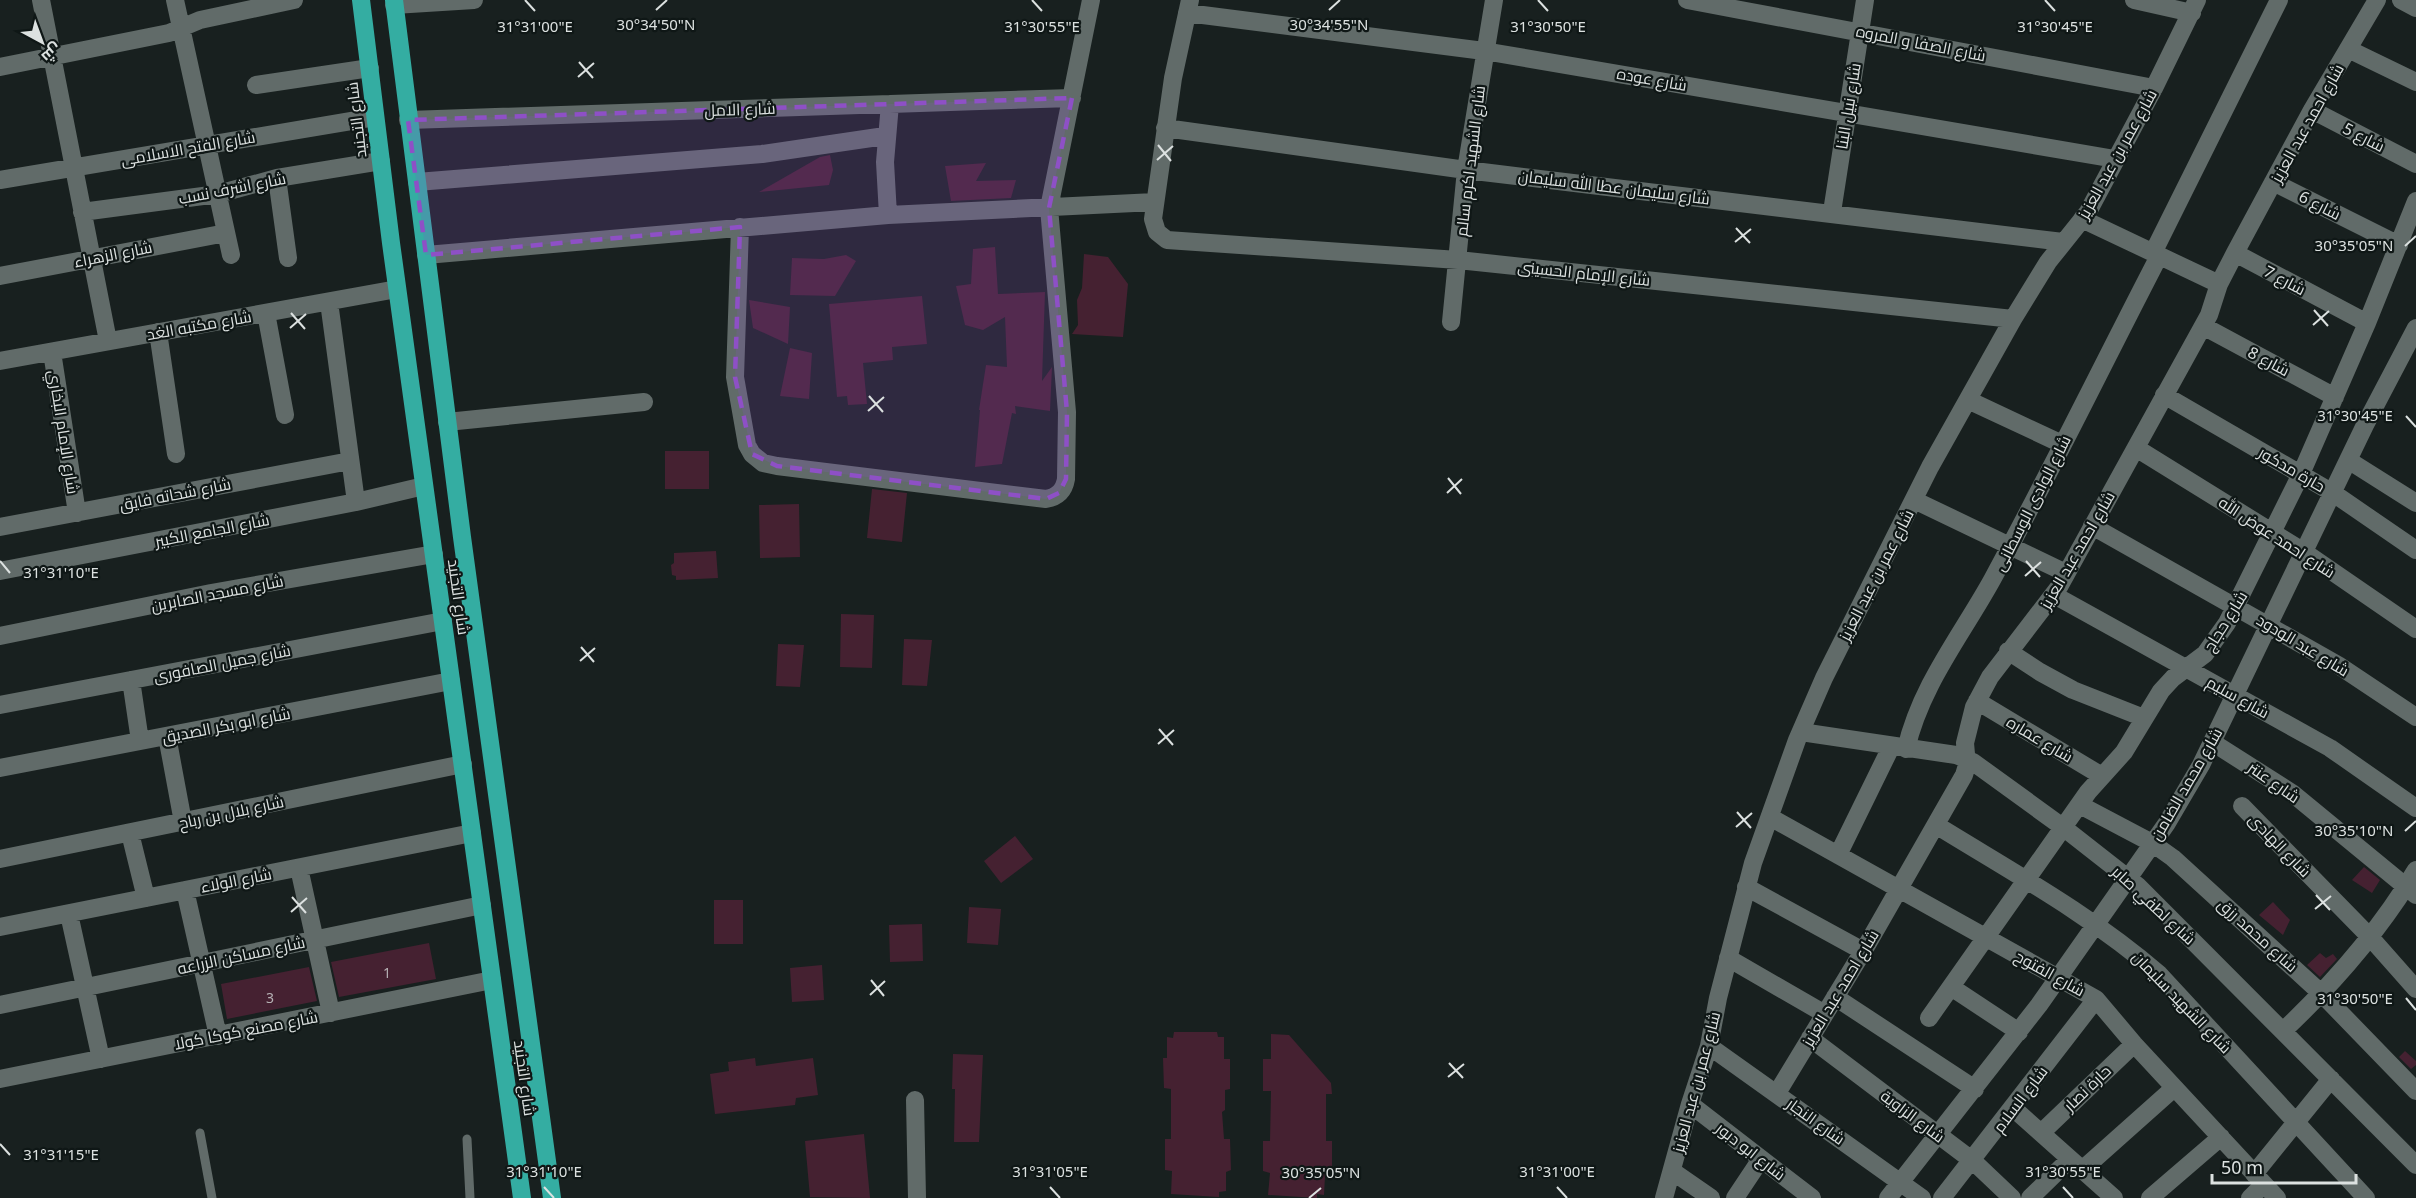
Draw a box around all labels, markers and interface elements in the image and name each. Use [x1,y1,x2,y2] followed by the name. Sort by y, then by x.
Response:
[12,12,72,72] north arrow
[617,14,695,34] text: 30°34'50"N
[1290,14,1368,34] text: 30°34'55"N
[497,16,573,36] text: 31°31'00"E
[1004,16,1080,36] text: 31°30'55"E
[1510,16,1586,36] text: 31°30'50"E
[2017,16,2093,36] text: 31°30'45"E
[1854,20,1988,67] street label: شارع الصفا و المروه
[37,38,67,68] text: ش
[2265,60,2350,188] street label: شارع احمد عبد العزيز
[1830,61,1867,151] street label: شارع نبيل البنا
[1615,62,1689,97] street label: شارع عوده
[340,81,373,159] street label: شارع التجنيد
[1450,84,1491,238] street label: شارع الشهيد اكرم سالم
[2072,85,2163,224] street label: شارع عمر بن عبد العزيز
[704,97,776,122] street label: شارع الامل
[2339,117,2389,158] street label: شارع 5
[119,125,257,172] street label: شارع الفتح الاسلامى
[1517,164,1711,211] street label: شارع سليمان عطا الله سليمان
[176,167,288,210] street label: شارع اشرف نسب
[2295,185,2345,226] street label: شارع 6
[2315,235,2393,255] text: 30°35'05"N
[72,236,154,273] street label: شارع الزهراء
[1516,255,1652,292] street label: شارع الإمام الحسينى
[2260,260,2310,301] street label: شارع 7
[145,305,253,346] street label: شارع مكتبه الغد
[2244,341,2294,382] street label: شارع 8
[40,368,85,496] street label: شارع الإمام البخاري
[2317,405,2393,425] text: 31°30'45"E
[1988,431,2077,575] street label: شارع الوادى الوسطانى
[2254,441,2329,497] street label: حارة مدكور
[117,472,233,517] street label: شارع شحاته فايق
[2034,487,2121,614] street label: شارع احمد عبد العزيز
[2214,491,2340,584] street label: شارع احمد عوض الله
[1833,505,1920,646] street label: شارع عمر بن عبد العزيز
[152,508,271,553] street label: شارع الجامع الكبير
[442,558,475,636] street label: شارع التجنيد
[23,562,99,582] text: 31°31'10"E
[149,569,285,618] street label: شارع مسجد الصابرين
[2198,586,2253,656] street label: شارع حجاج
[2252,609,2353,682] street label: شارع عبد الودود
[151,639,293,688] street label: شارع جميل الصافورى
[2202,671,2273,724] street label: شارع سليم
[160,702,292,749] street label: شارع ابو بكر الصديق
[2002,711,2077,768] street label: شارع عماره
[2145,723,2228,845] street label: شارع محمد الضامن
[2242,756,2304,809] street label: شارع عنتر
[176,790,286,835] street label: شارع بلال بن رباح
[2243,808,2316,883] street label: شارع الهادى
[2315,820,2393,840] text: 30°35'10"N
[2105,860,2201,952] street label: شارع لطفي صابر
[199,862,274,899] street label: شارع الولاء
[2213,893,2303,978] street label: شارع محمد رزق
[1796,925,1884,1052] street label: شارع احمد عبد العزيز
[175,931,307,980] street label: شارع مساكن الزراعه
[2010,945,2089,1002] street label: شارع الفتوح
[2127,946,2237,1059] street label: شارع الشهيد سليمان
[383,963,391,982] house number: 1
[266,988,274,1007] house number: 3
[2317,988,2393,1008] text: 31°30'50"E
[172,1005,320,1056] street label: شارع مصنع كوكا كولا
[1666,1009,1726,1156] street label: شارع عمر بن عبد العزيز
[508,1039,541,1117] street label: شارع التجنيد
[2058,1060,2116,1117] street label: حارة نصار
[1988,1061,2053,1138] street label: شارع السلام
[1876,1085,1950,1148] street label: شارع الزاوية
[1781,1092,1850,1150] street label: شارع النجار
[1710,1116,1790,1186] street label: شارع ابو دبور
[23,1144,99,1164] text: 31°31'15"E
[2212,1147,2356,1185] scale bar
[2221,1155,2263,1179] text: 50 m
[506,1161,582,1181] text: 31°31'10"E
[1012,1161,1088,1181] text: 31°31'05"E
[1519,1161,1595,1181] text: 31°31'00"E
[2025,1161,2101,1181] text: 31°30'55"E
[1282,1162,1360,1182] text: 30°35'05"N

